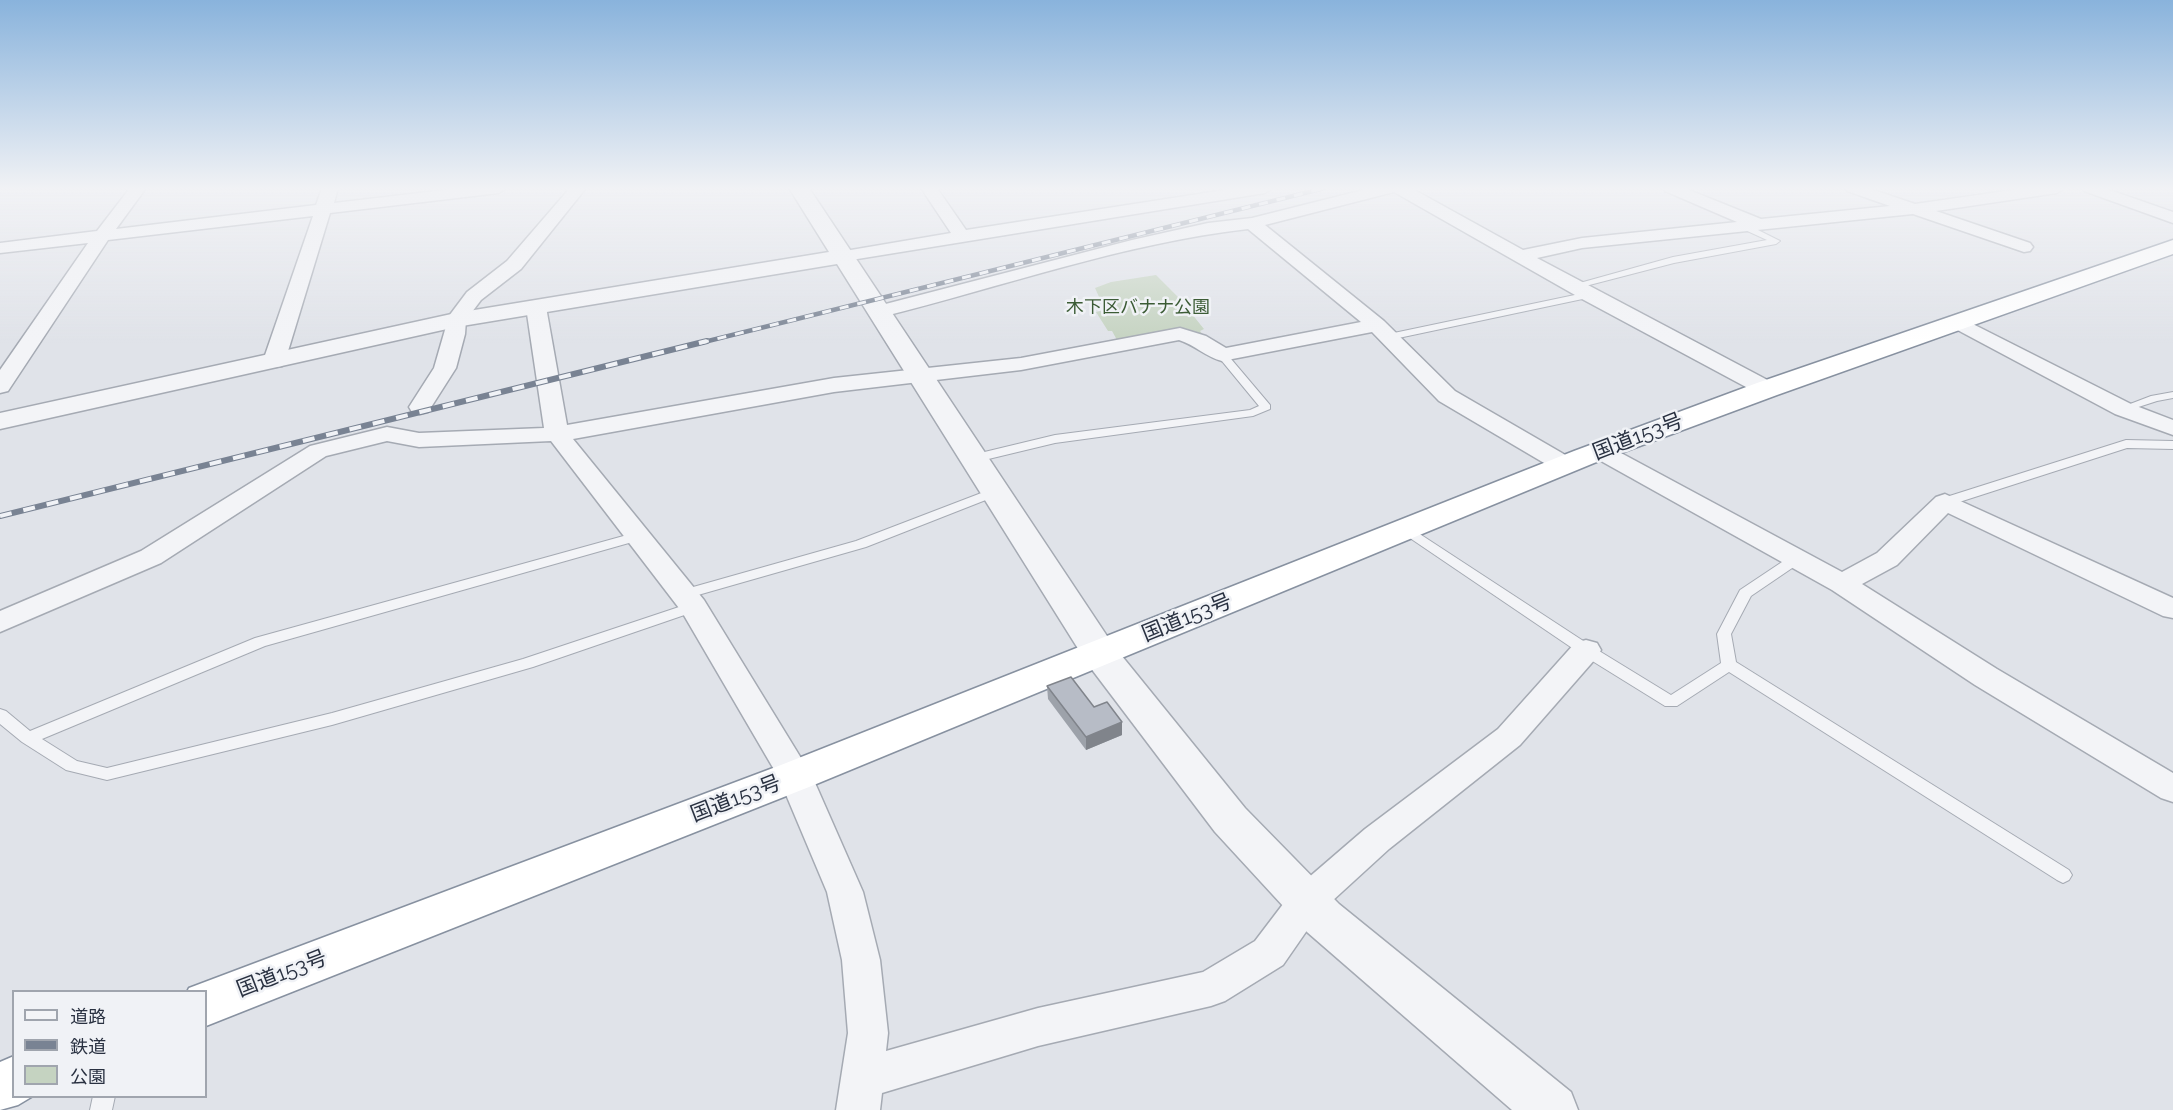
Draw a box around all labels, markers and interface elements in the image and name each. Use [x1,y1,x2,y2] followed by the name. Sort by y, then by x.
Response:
[1066,297,1210,319] park label: 木下区バナナ公園
[1589,408,1687,466] street label: 国道153号
[1138,589,1236,647] street label: 国道153号
[687,770,785,828] street label: 国道153号
[233,945,331,1003] street label: 国道153号
[12,990,207,1098] legend
[70,1006,106,1027] text: 道路
[70,1036,106,1057] text: 鉄道
[70,1066,106,1087] text: 公園

